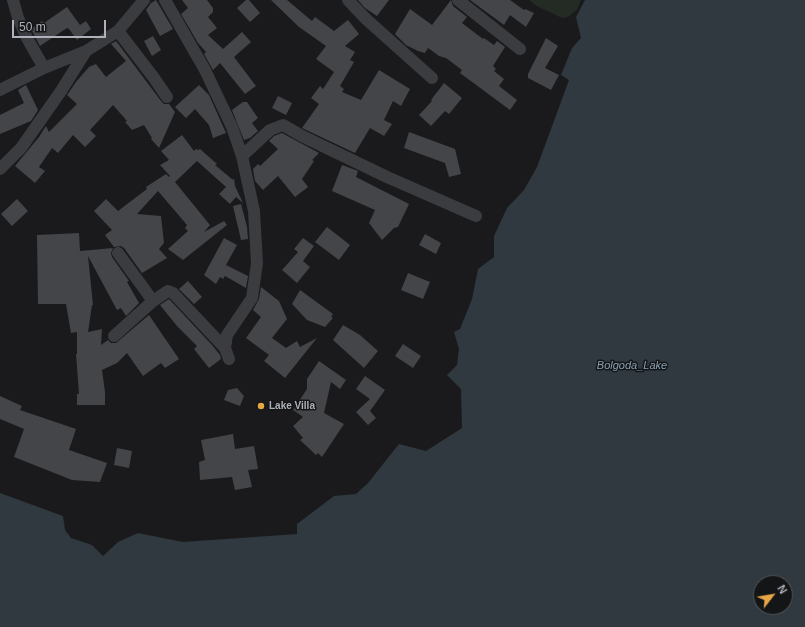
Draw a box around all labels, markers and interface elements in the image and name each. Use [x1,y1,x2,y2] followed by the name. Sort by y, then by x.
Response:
[14,12,108,38] scale bar
[19,20,46,34] text: 50 m
[597,359,667,373] water label: Bolgoda_Lake
[269,400,315,412] place label: Lake Villa
[256,401,266,411] marker: Lake Villa
[753,575,793,615] north arrow
[775,583,790,596] text: N

